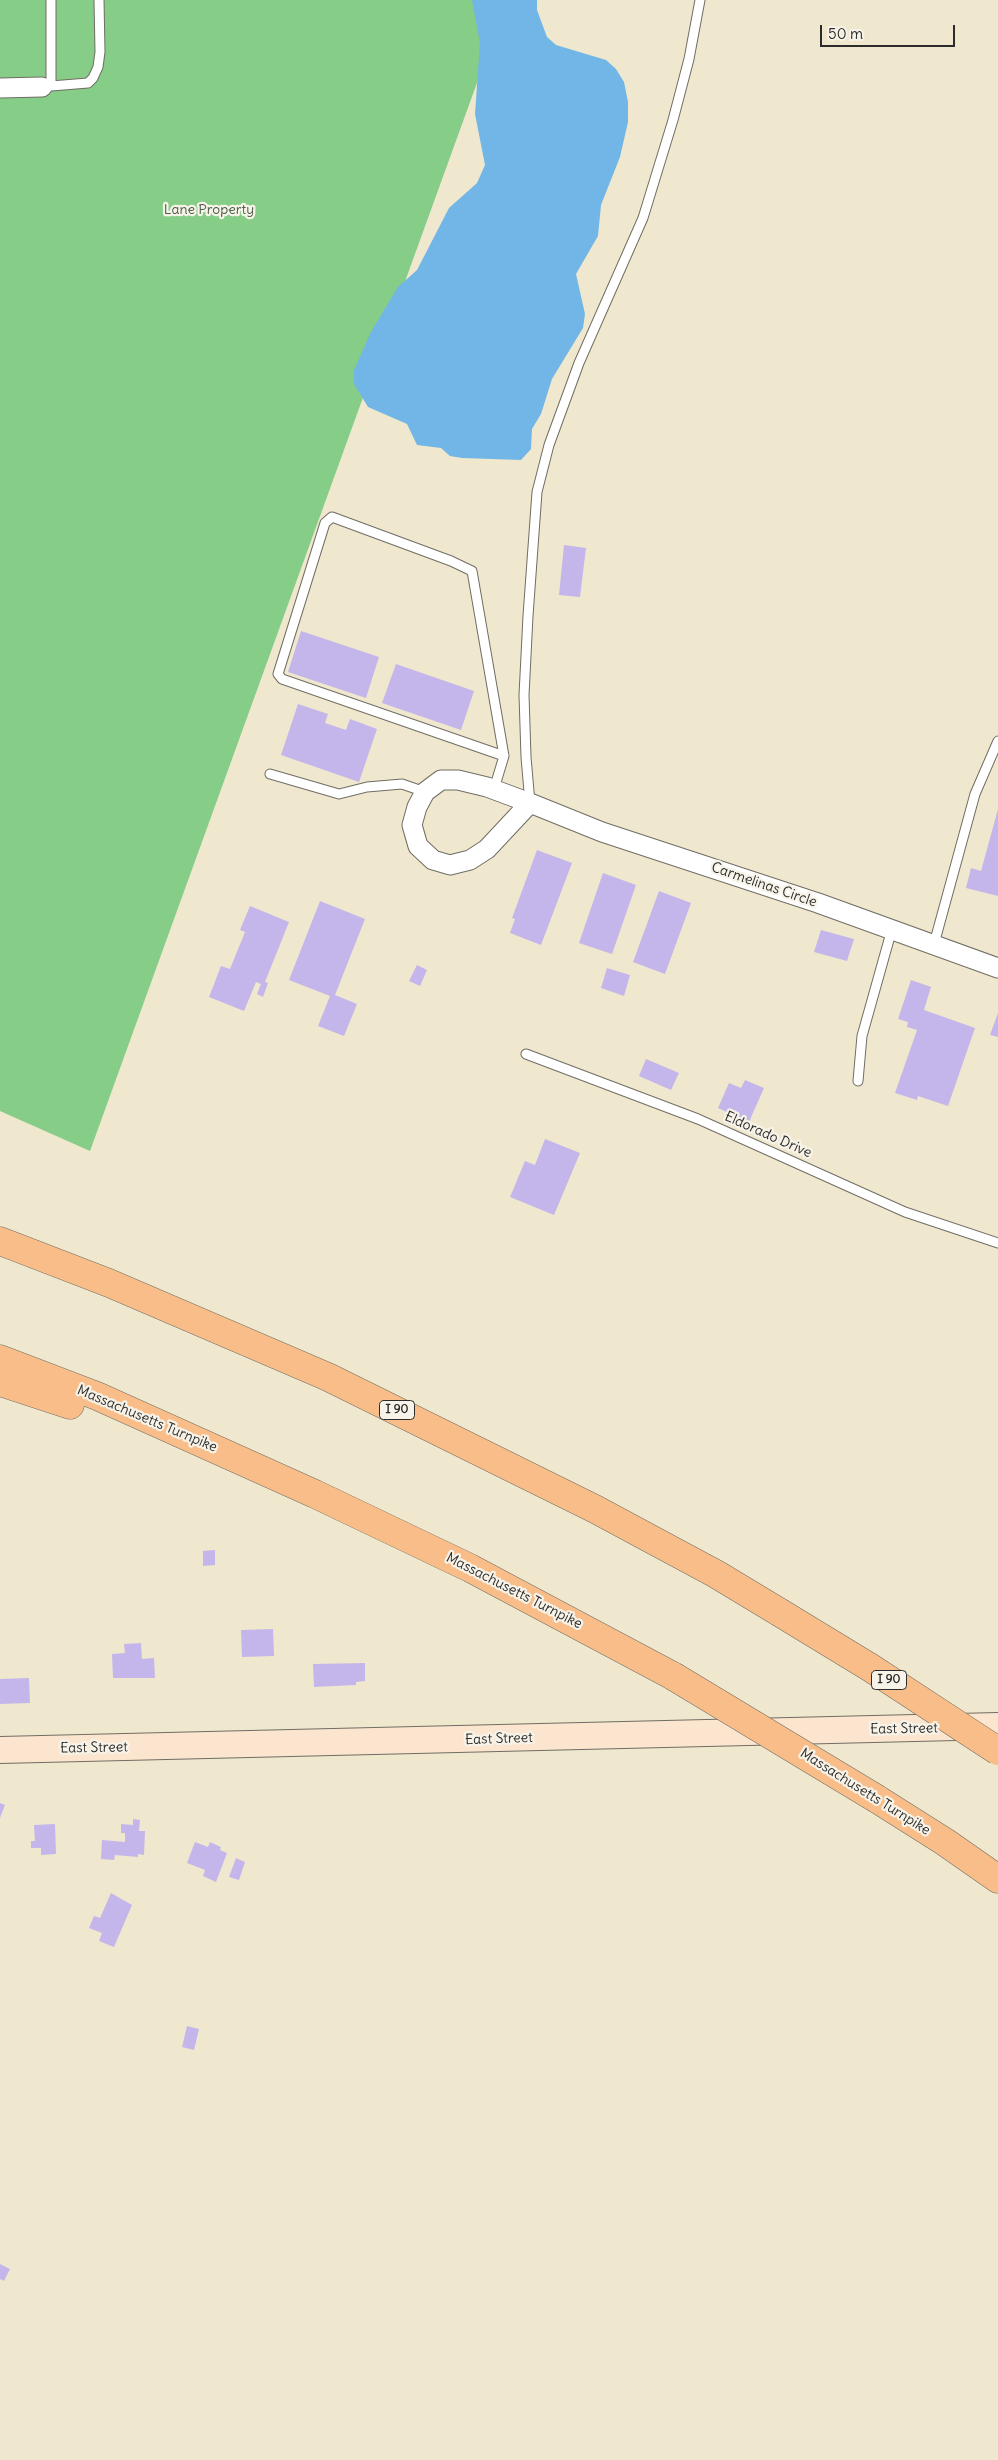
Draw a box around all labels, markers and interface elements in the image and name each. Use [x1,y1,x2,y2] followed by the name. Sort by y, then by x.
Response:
[823,15,958,47] scale bar
[828,24,863,43] text: 50 m
[164,202,254,218] park label: Lane Property
[709,859,819,911] street label: Carmelinas Circle
[722,1108,814,1162] street label: Eldorado Drive
[75,1382,219,1456] street label: Massachusetts Turnpike
[380,1400,414,1420] road number: I 90
[443,1549,585,1633] street label: Massachusetts Turnpike
[872,1670,906,1690] road number: I 90
[870,1720,938,1738] street label: East Street
[465,1729,533,1749] street label: East Street
[60,1739,128,1757] street label: East Street
[797,1745,933,1839] street label: Massachusetts Turnpike

